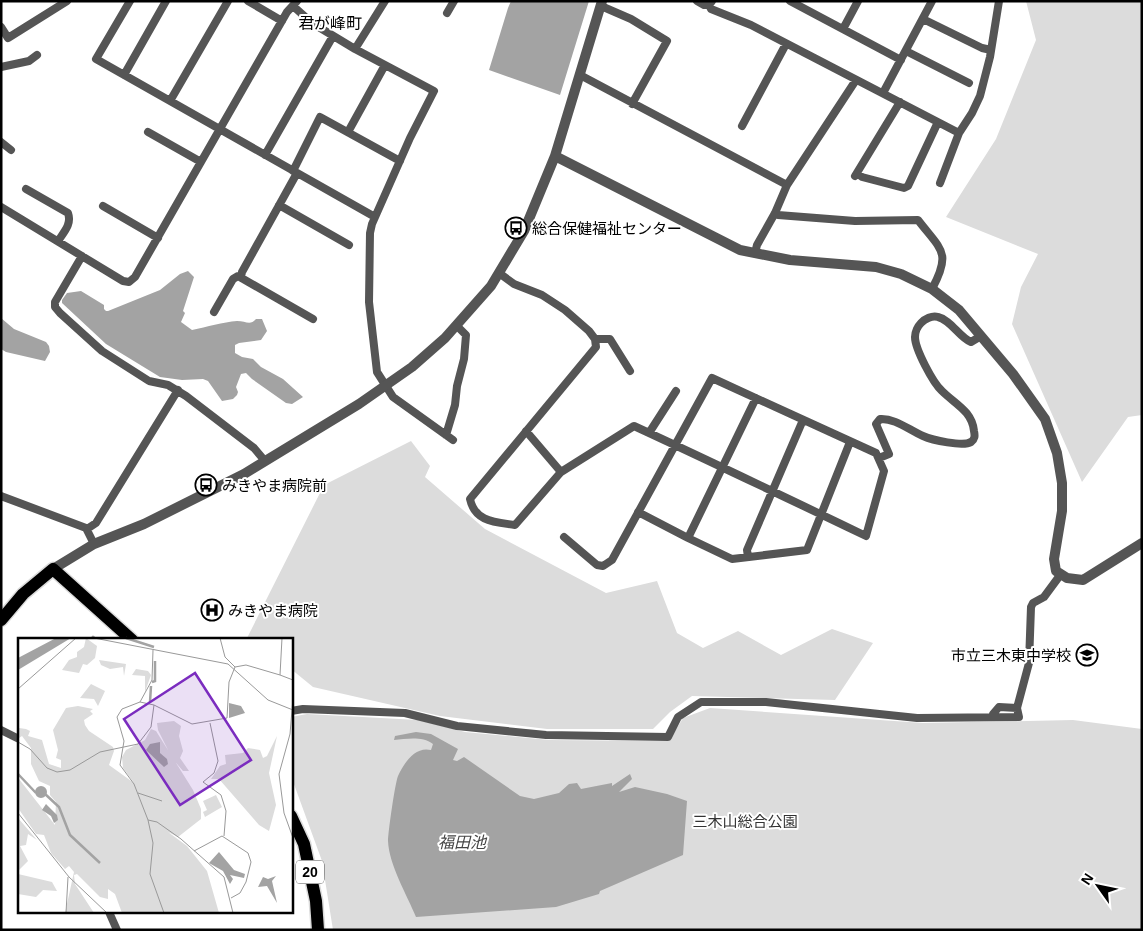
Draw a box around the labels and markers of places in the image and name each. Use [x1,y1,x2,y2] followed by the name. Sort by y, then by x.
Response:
[504,216,528,240] bus stop icon: 総合保健福祉センター
[532,220,682,237] place label: 総合保健福祉センター
[194,473,218,497] bus stop icon: みきやま病院前
[222,477,327,494] place label: みきやま病院前
[200,598,224,622] hospital icon: みきやま病院
[228,602,318,619] place label: みきやま病院
[1075,643,1099,667] school or university icon: 市立三木東中学校
[951,647,1071,664] place label: 市立三木東中学校

